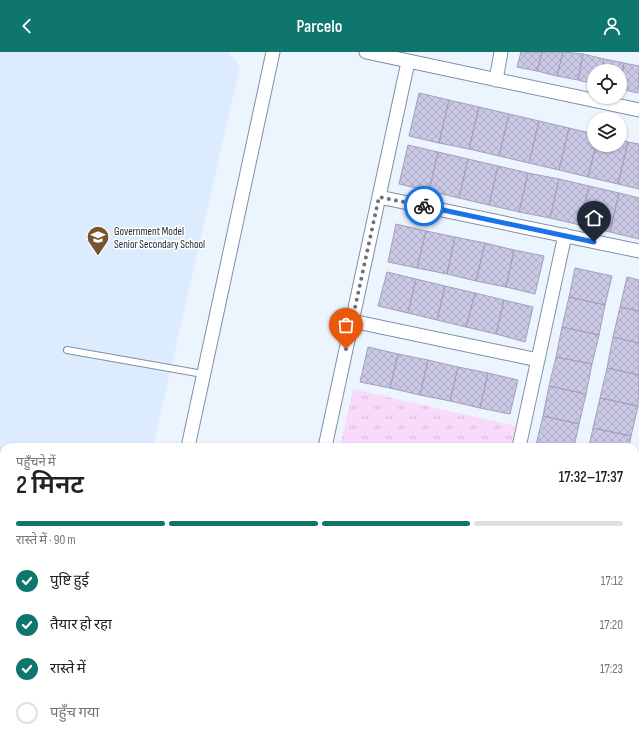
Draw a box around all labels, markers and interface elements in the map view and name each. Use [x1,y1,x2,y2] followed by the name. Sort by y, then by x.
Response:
[16,15,38,37] icon: back
[601,15,623,37] icon: person
[296,16,343,37] text: Parcelo
[587,64,627,152] map controls
[587,64,627,104] button: locate
[587,112,627,152] button: layers
[404,186,444,226] courier
[413,195,435,217] icon: bike
[577,201,611,242] pin
[583,207,605,229] icon: home
[85,224,111,257] school or university icon: Government Model Senior Secondary School
[114,225,205,251] place label: Government Model Senior Secondary School
[329,308,363,349] pin
[335,314,357,336] icon: bag
[16,454,56,470] text: पहुँचने में
[559,468,623,487] text: 17:32–17:37
[16,470,84,501] text: 2 मिनट
[16,532,76,548] text: रास्ते में · 90 m
[16,570,38,592] icon: check
[50,571,89,590] text: पुष्टि हुई
[601,573,623,589] text: 17:12
[16,614,38,636] icon: check
[50,615,112,634] text: तैयार हो रहा
[600,617,623,633] text: 17:20
[16,658,38,680] icon: check
[50,659,86,678] text: रास्ते में
[600,661,623,677] text: 17:23
[50,703,99,722] text: पहुँच गया

